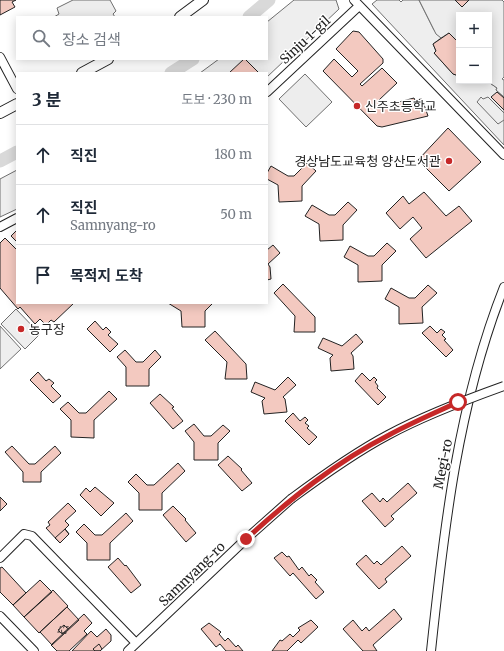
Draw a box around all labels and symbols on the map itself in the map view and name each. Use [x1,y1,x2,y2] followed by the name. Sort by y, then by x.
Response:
[276,12,334,68] street label: Sinju 1-gil
[365,98,437,115] place label: 신주초등학교
[352,101,362,111] marker: 신주초등학교
[294,153,441,170] place label: 경상남도교육청 양산도서관
[444,156,454,166] marker: 경상남도교육청 양산도서관
[29,321,65,338] place label: 농구장
[16,324,26,334] marker: 농구장
[449,393,467,411] route start
[430,437,456,490] street label: Megi-ro
[237,530,255,548] route end
[155,538,229,610] street label: Samnyang-ro
[57,623,69,637] house number: 47

